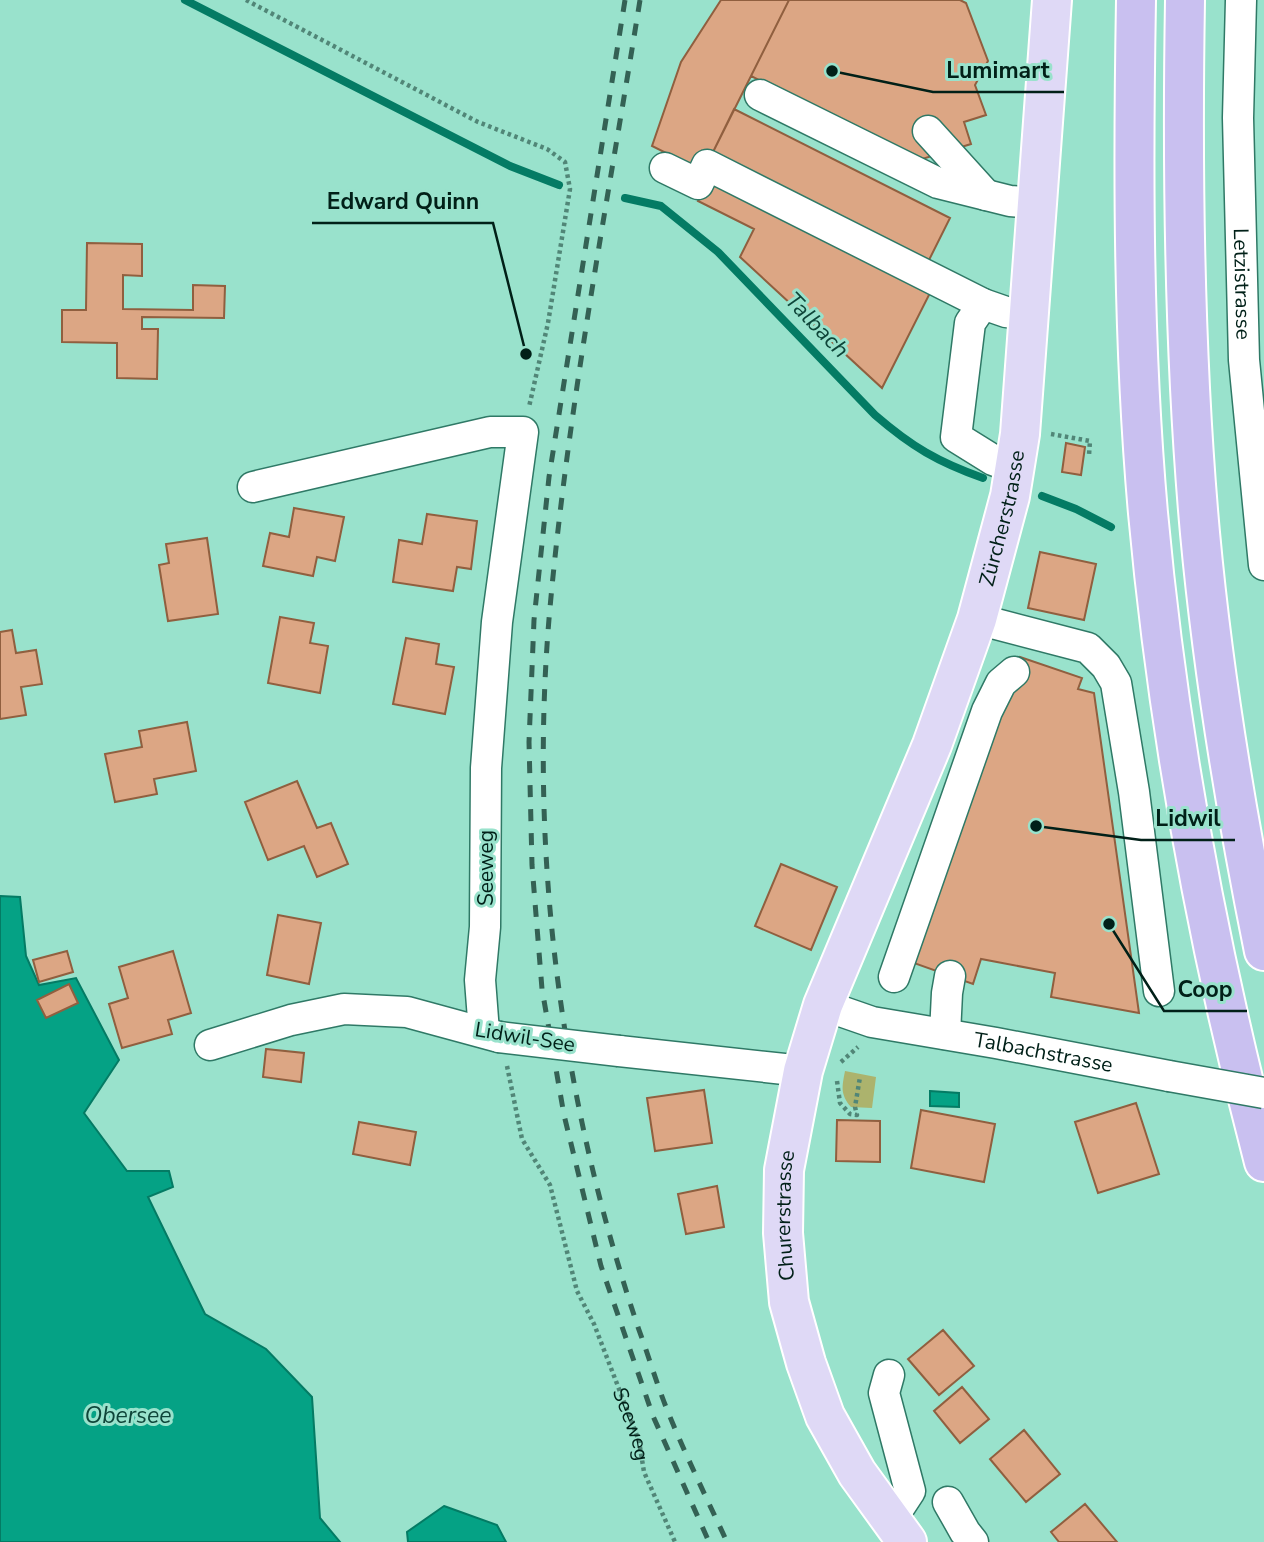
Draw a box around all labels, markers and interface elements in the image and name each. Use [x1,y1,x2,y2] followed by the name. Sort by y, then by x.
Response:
[933,48,1064,92] callout: Lumimart
[946,55,1050,86] text: Lumimart
[312,179,493,223] callout: Edward Quinn
[327,186,479,217] text: Edward Quinn
[1227,228,1257,340] street label: Letzistrasse
[778,285,856,365] water label: Talbach
[972,448,1031,589] street label: Zürcherstrasse
[1141,796,1235,840] callout: Lidwil
[1155,803,1221,834] text: Lidwil
[472,830,500,906] street label: Seeweg
[1164,967,1247,1011] callout: Coop
[1177,974,1233,1005] text: Coop
[473,1015,577,1059] street label: Lidwil-See
[972,1026,1115,1079] street label: Talbachstrasse
[769,1148,802,1282] street label: Churerstrasse
[606,1383,656,1463] street label: Seeweg
[85,1400,171,1431] water label: Obersee

